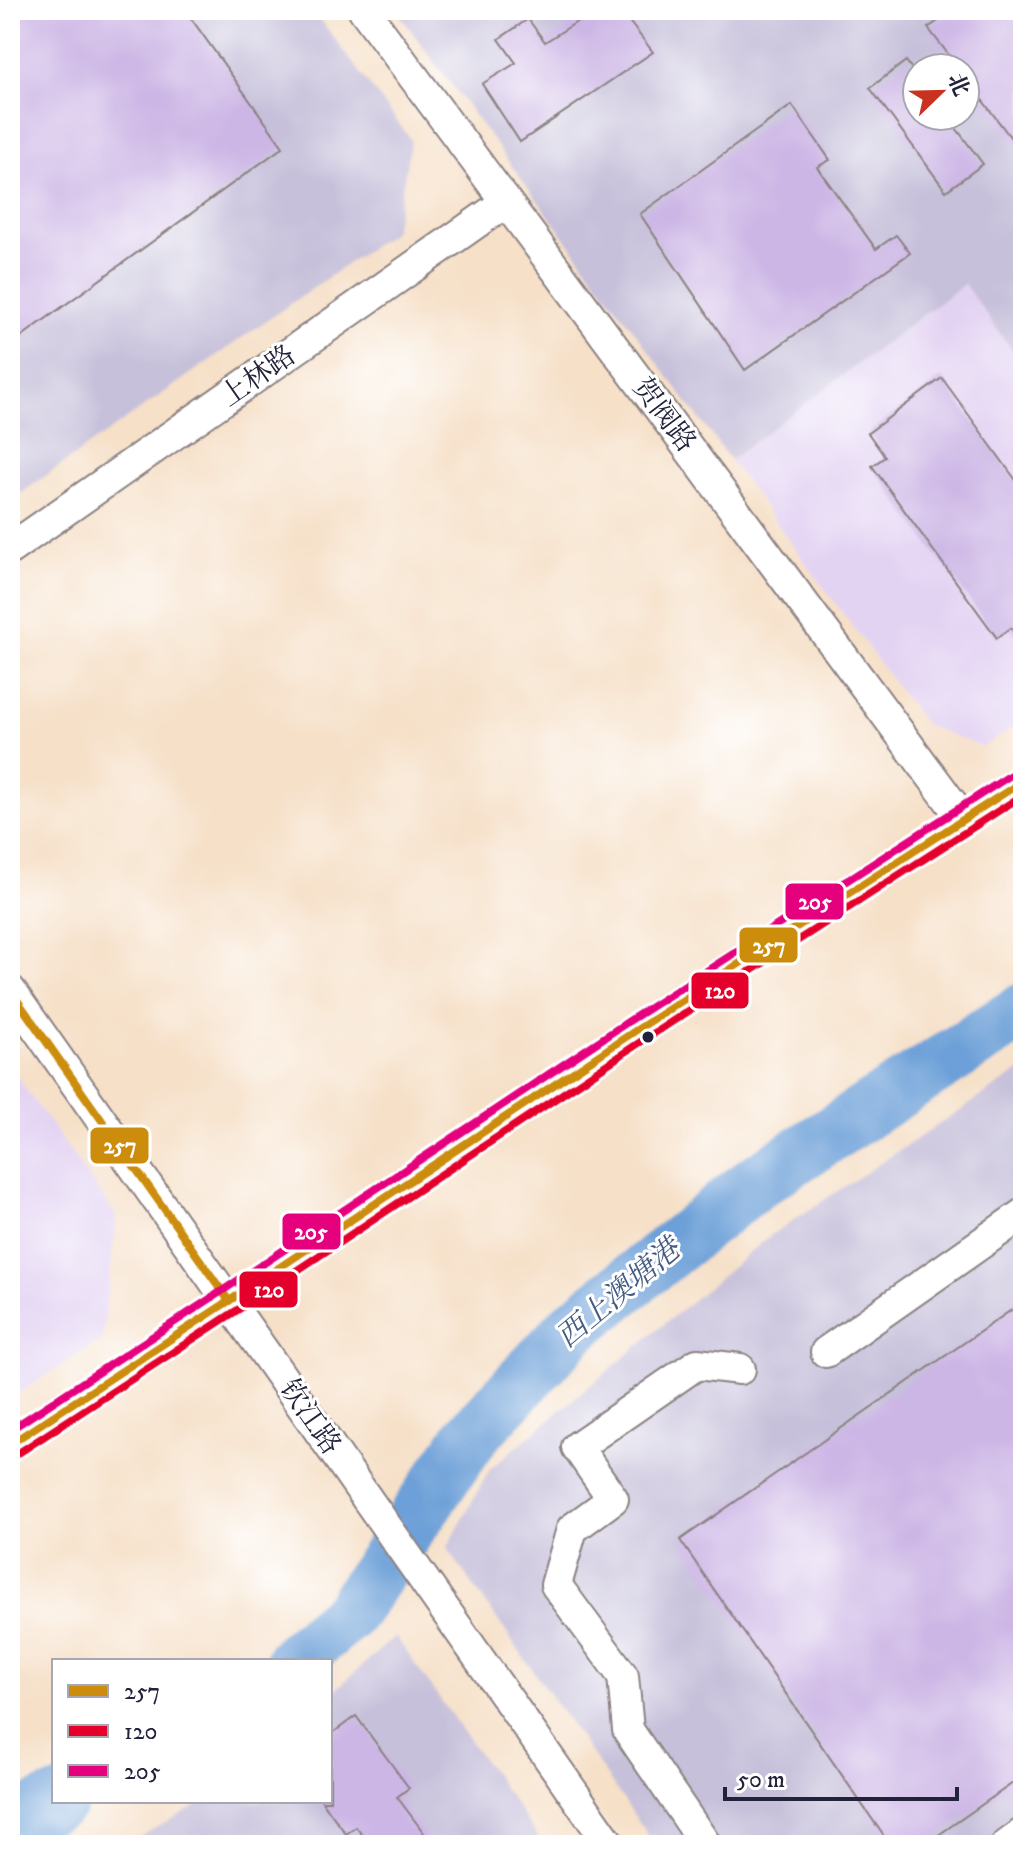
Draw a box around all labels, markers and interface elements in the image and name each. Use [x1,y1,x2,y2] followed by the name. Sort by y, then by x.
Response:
[901,52,981,132] north arrow
[941,69,975,100] text: 北
[214,338,302,414] street label: 上林路
[625,371,703,459] street label: 贺阀路
[784,882,845,921] line badge: 205
[798,889,832,916] text: 205
[738,926,799,964] line badge: 257
[752,933,786,960] text: 257
[690,971,750,1010] line badge: 120
[705,978,736,1005] text: 120
[640,1029,656,1045] unlabelled marker
[89,1126,150,1165] line badge: 257
[103,1133,137,1160] text: 257
[281,1212,342,1251] line badge: 205
[294,1219,328,1246] text: 205
[550,1229,691,1356] water label: 西上澳塘港
[238,1270,299,1309] line badge: 120
[254,1277,285,1304] text: 120
[272,1373,348,1461] street label: 钦江路
[52,1659,332,1803] legend
[124,1677,160,1707] text: 257
[124,1717,158,1747] text: 120
[725,1751,957,1801] scale bar
[124,1757,161,1787] text: 205
[737,1765,785,1795] text: 50 m

